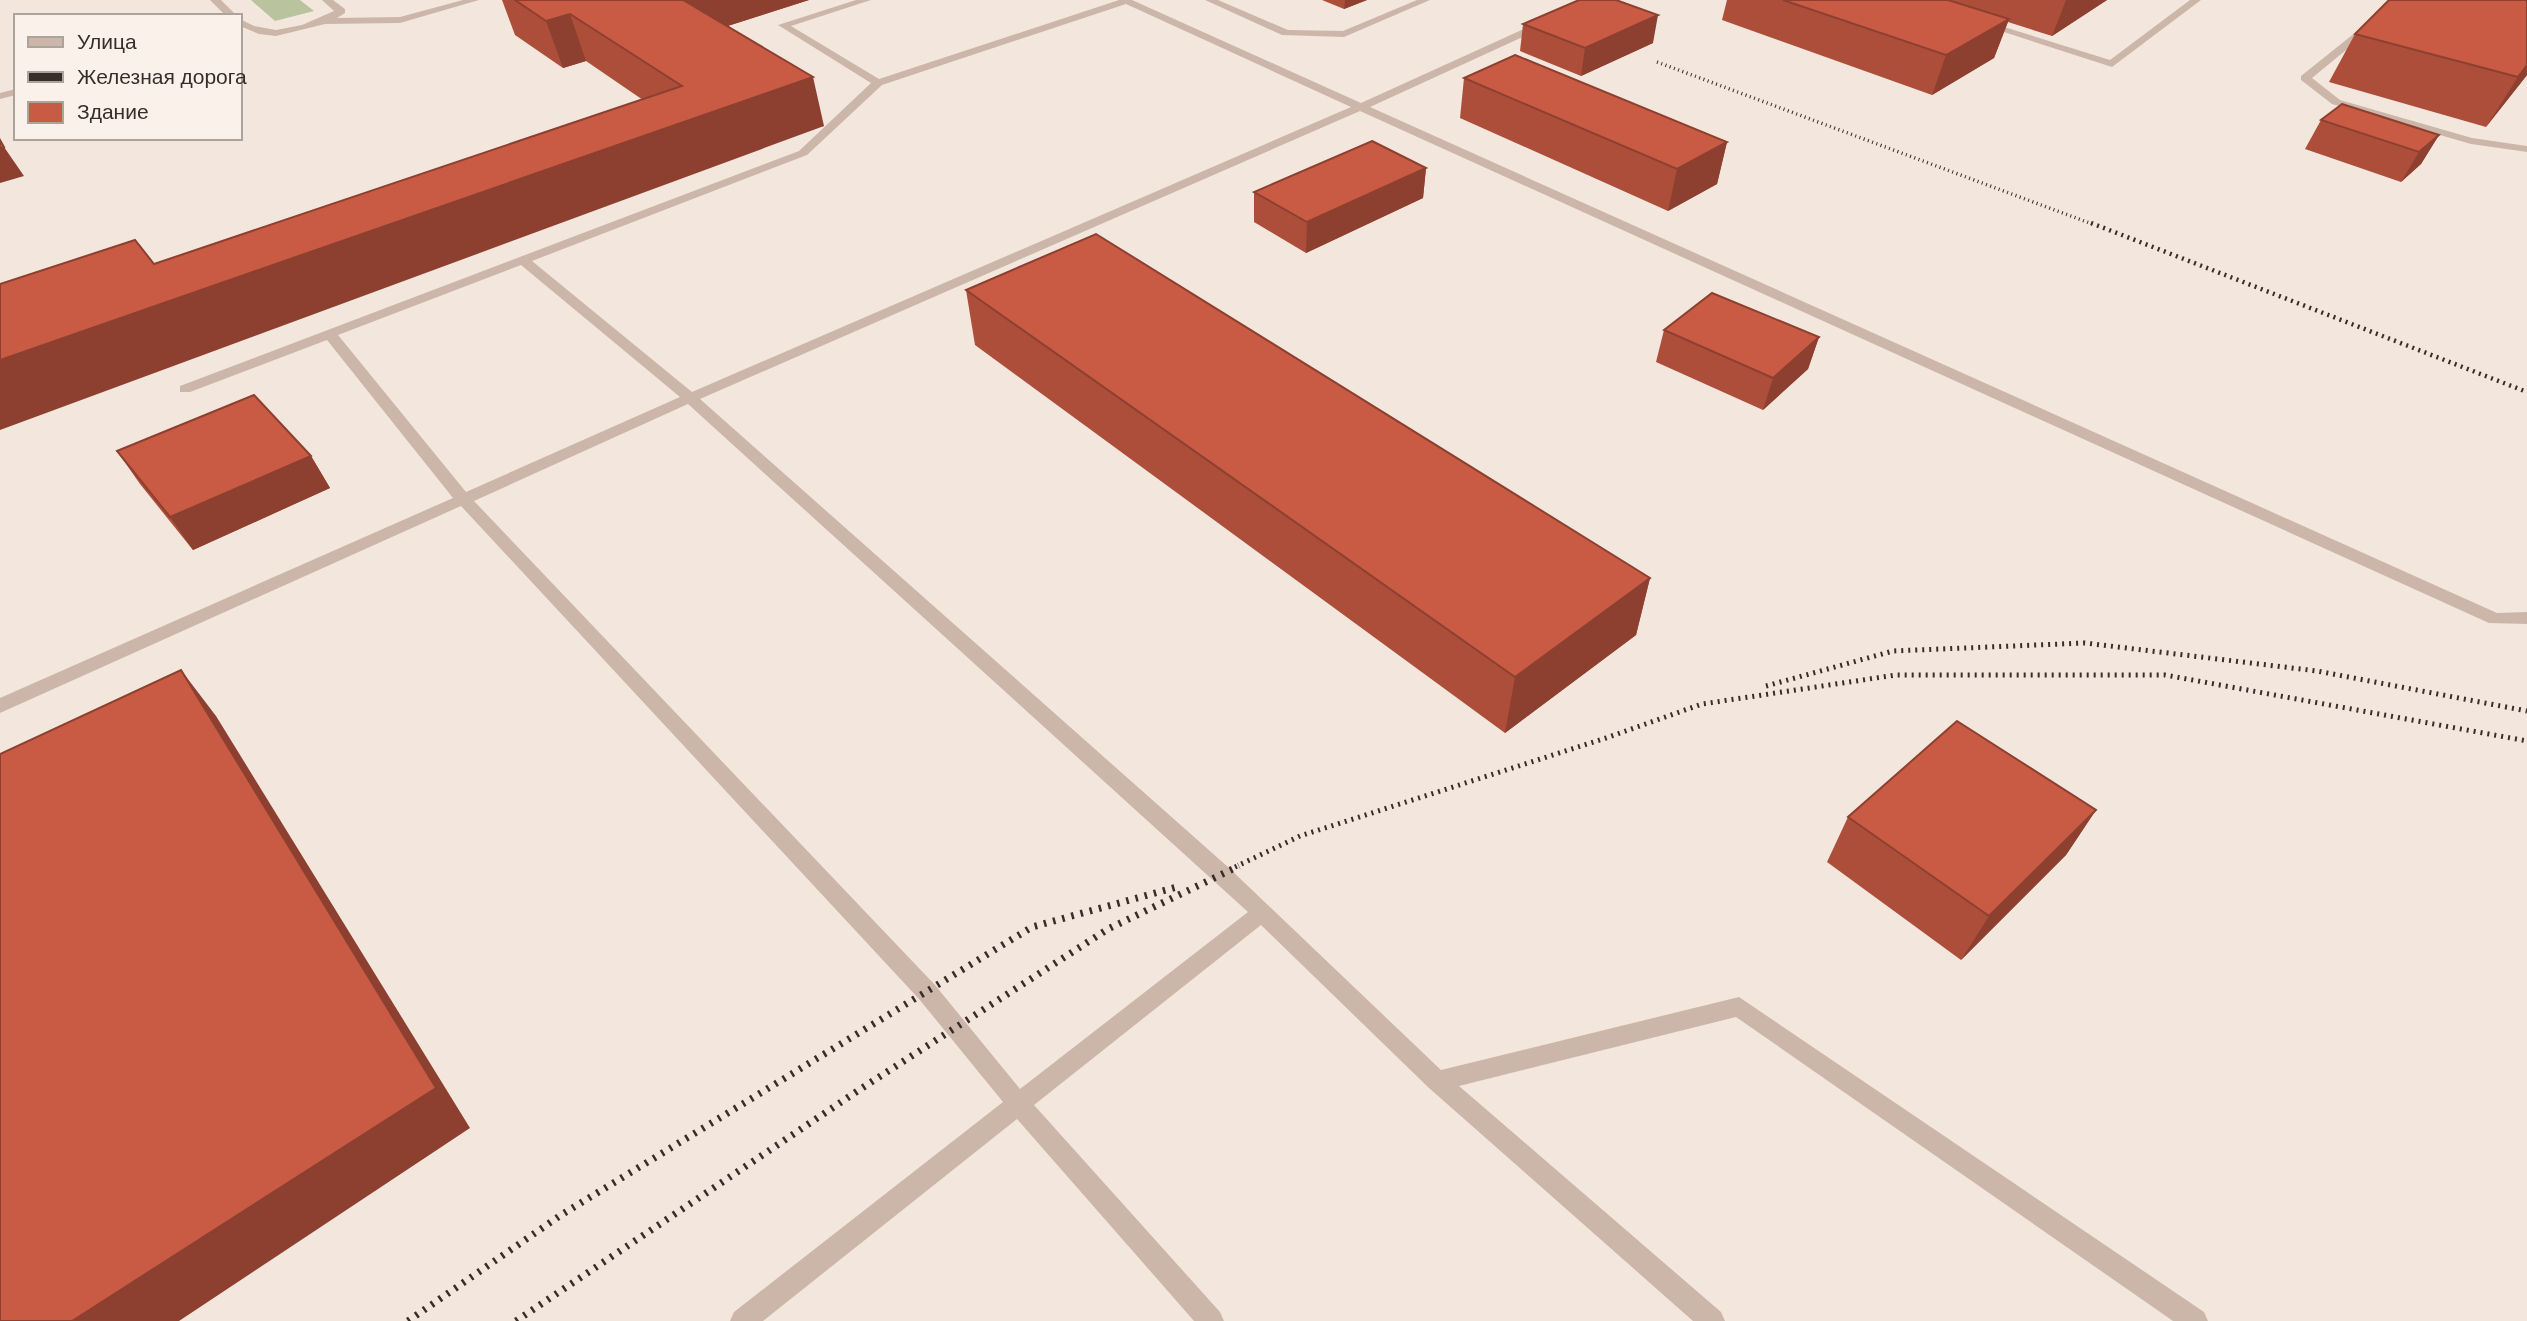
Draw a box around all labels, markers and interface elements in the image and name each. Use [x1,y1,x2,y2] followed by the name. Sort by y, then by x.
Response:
[14,14,242,140] legend
[77,28,137,56] text: Улица
[77,63,247,91] text: Железная дорога
[77,98,149,126] text: Здание

